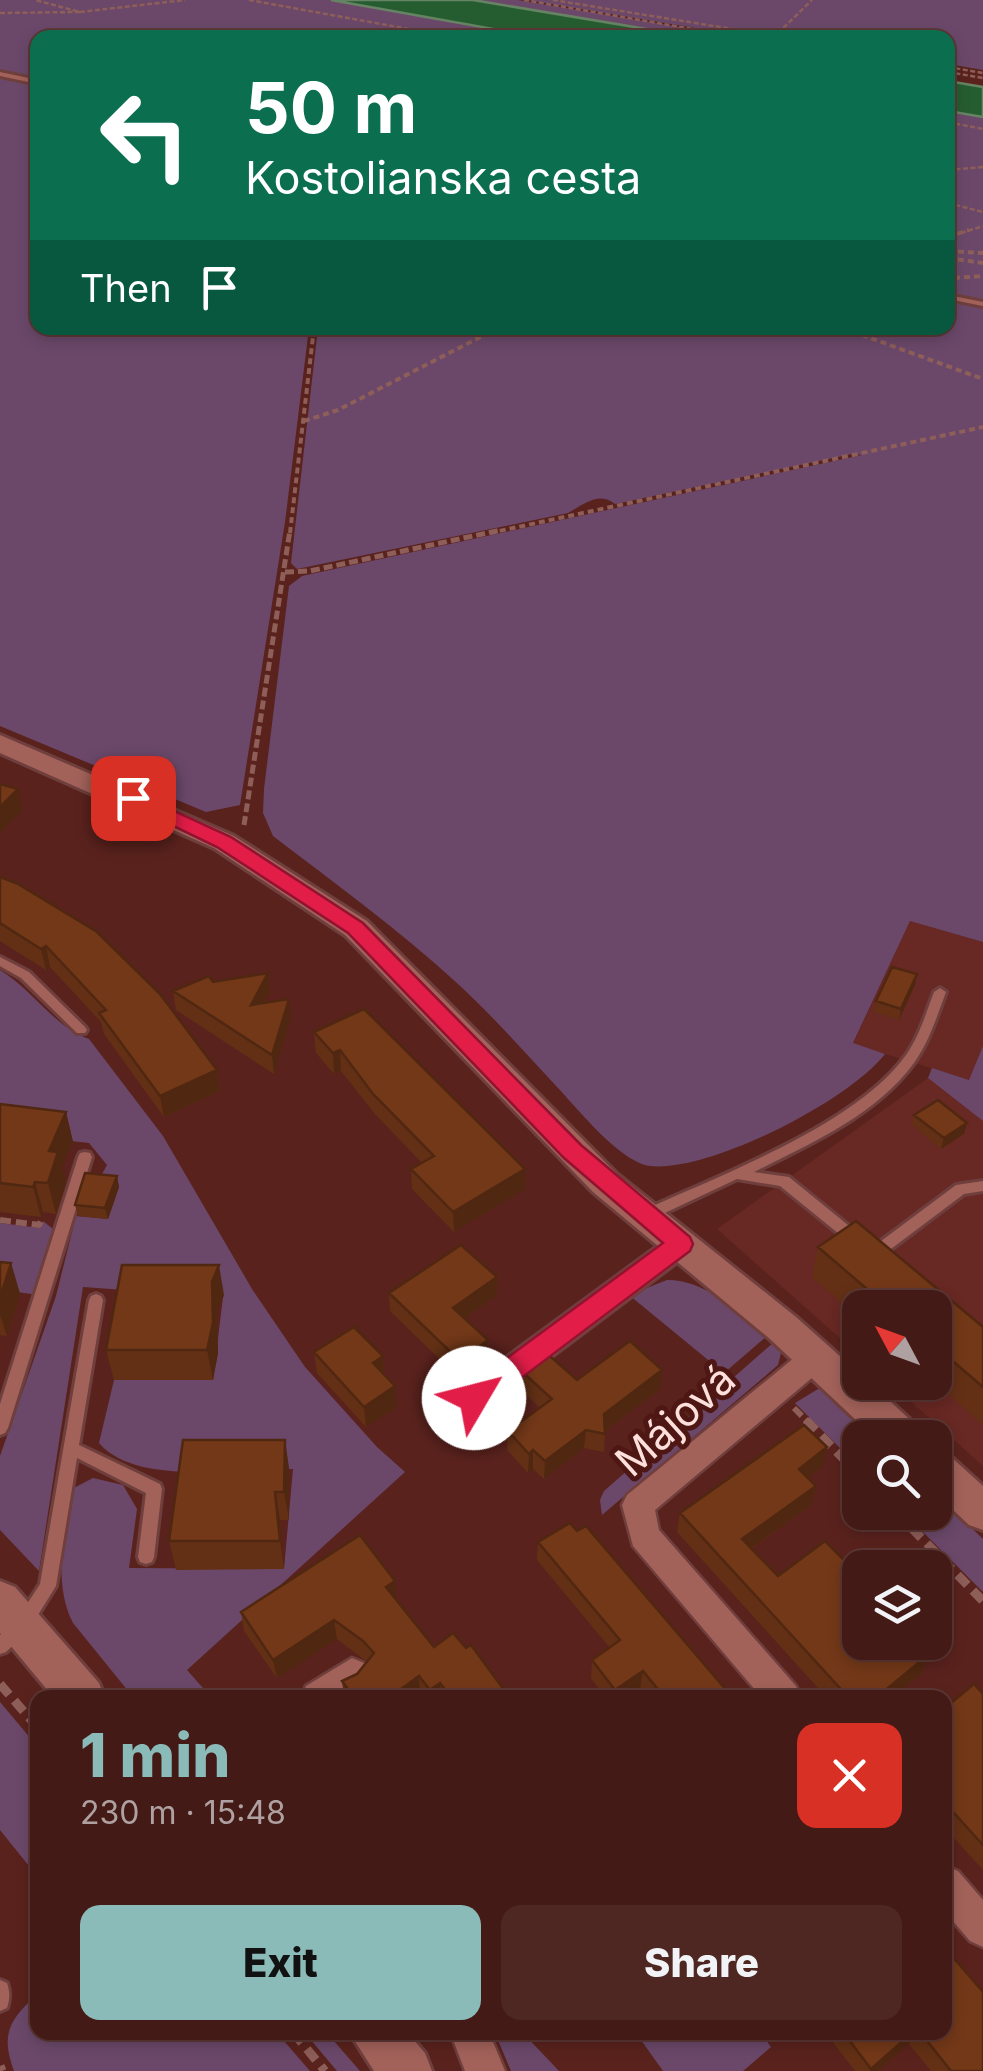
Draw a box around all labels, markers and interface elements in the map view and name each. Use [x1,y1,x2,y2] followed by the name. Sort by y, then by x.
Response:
[245,65,417,150] text: 50 m
[80,70,210,200] icon: left
[245,150,641,205] text: Kostolianska cesta
[192,260,247,315] icon: arrive
[80,265,172,311] text: Then
[91,756,176,841] pin
[106,771,161,826] icon: arrive
[842,1290,952,1400] north arrow
[842,1290,952,1660] map controls
[422,1346,526,1450] position arrow
[604,1353,745,1486] street label: Májová
[842,1420,952,1530] button: search
[842,1550,952,1660] button: layers
[80,1719,230,1791] text: 1 min
[797,1723,902,1828] button: close
[80,1793,286,1832] text: 230 m · 15:48
[80,1905,481,2020] button: Exit
[501,1905,902,2020] button: Share

